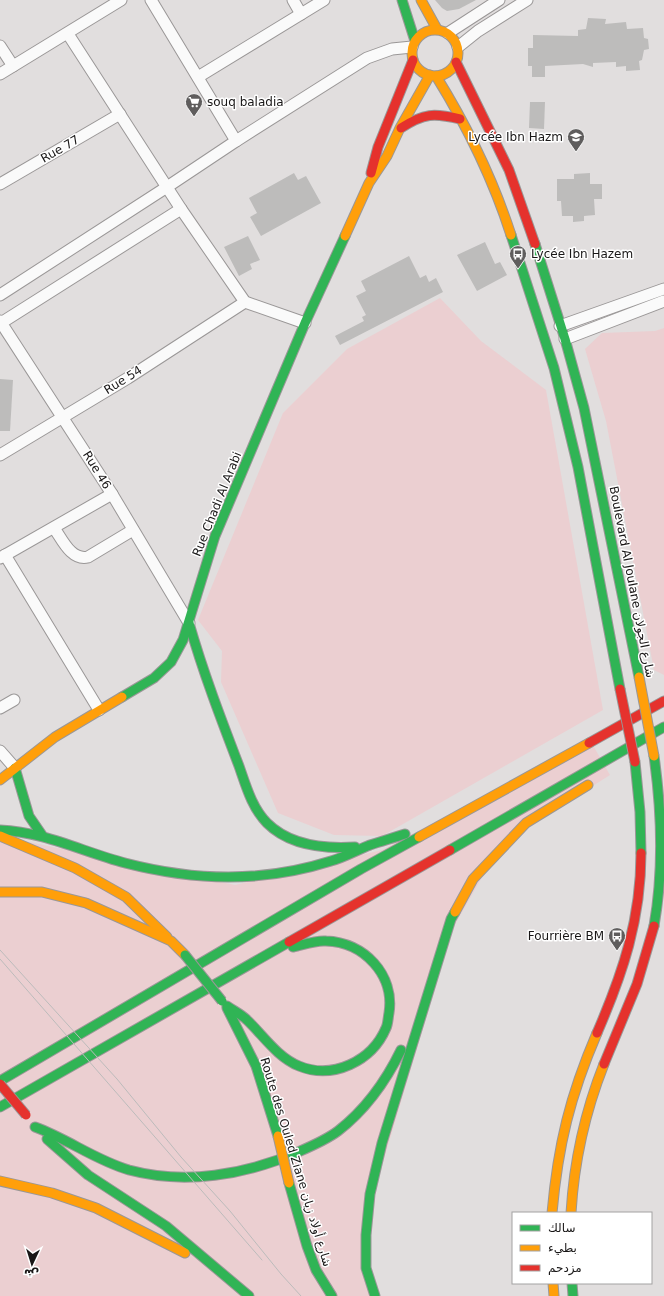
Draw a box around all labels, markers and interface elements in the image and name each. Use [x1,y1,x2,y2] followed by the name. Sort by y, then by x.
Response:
[184,92,204,117] supermarket icon: souq baladia
[207,95,284,109] place label: souq baladia
[566,127,586,152] school or university icon: Lycée Ibn Hazm
[468,130,563,144] place label: Lycée Ibn Hazm
[38,132,82,166] street label: Rue 77
[508,244,528,269] bus stop icon: Lycée Ibn Hazem
[531,247,633,261] place label: Lycée Ibn Hazem
[102,363,144,397] street label: Rue 54
[80,449,114,491] street label: Rue 46
[190,450,244,558] street label: Rue Chadi Al Arabi
[606,485,657,679] street label: Boulevard Al Joulane شارع الجولان
[607,926,627,951] bus stop icon: Fourrière BM
[528,929,604,943] place label: Fourrière BM
[257,1055,335,1269] street label: Route des Ouled Ziane شارع أولاد زيان
[512,1212,652,1284] legend
[548,1221,575,1235] text: سالك
[548,1241,577,1255] text: بطيء
[12,1244,52,1284] north arrow
[548,1261,582,1276] text: مزدحم
[23,1266,39,1280] text: ش

